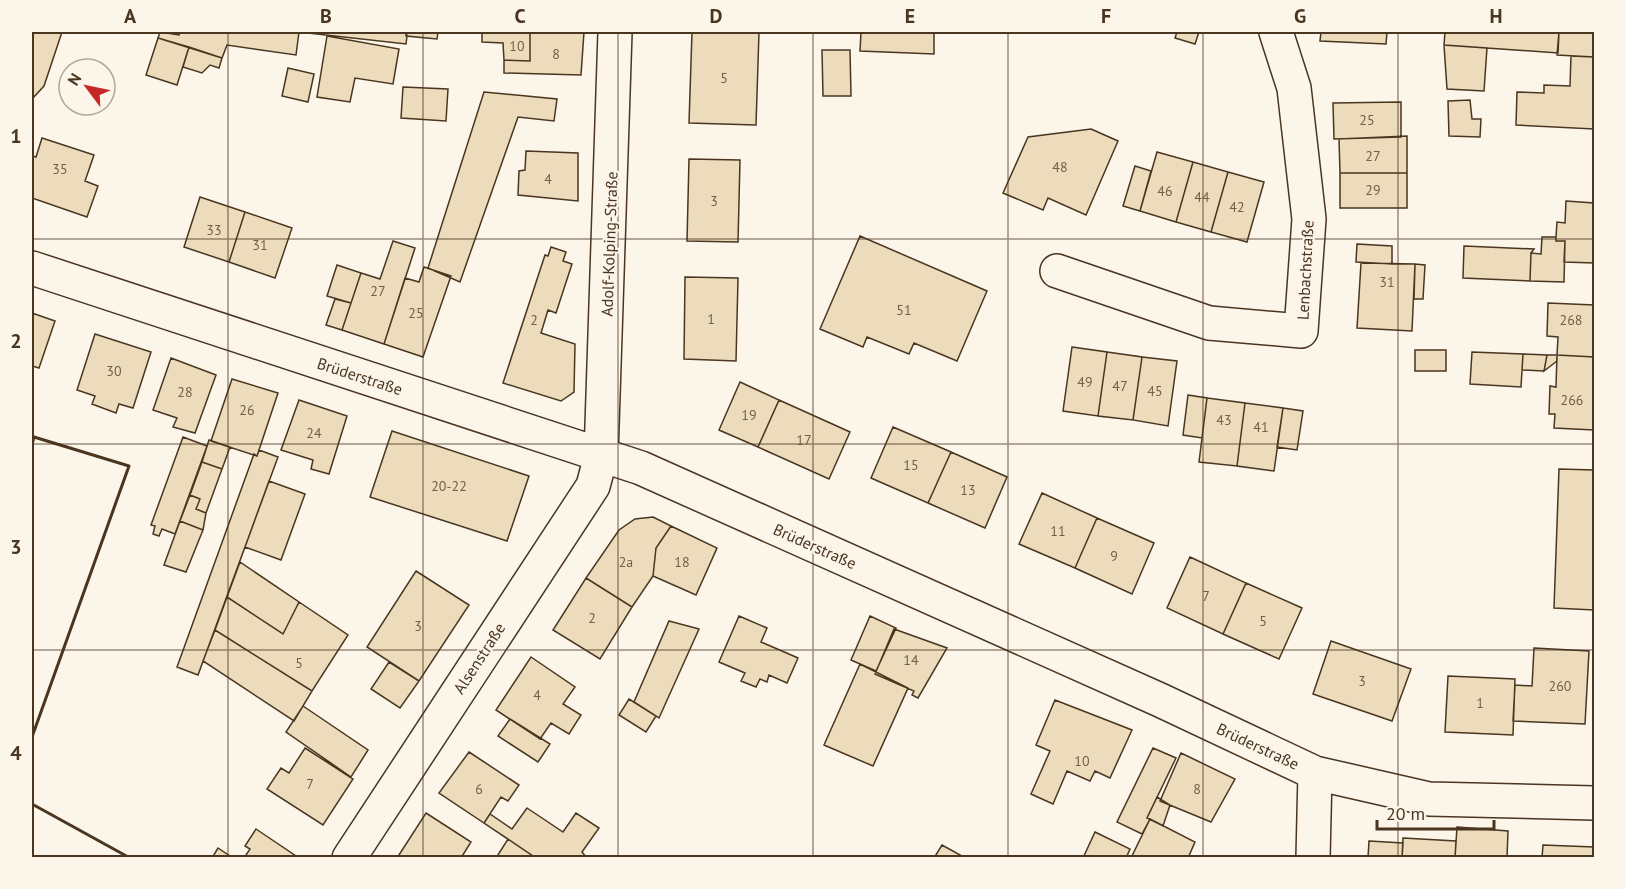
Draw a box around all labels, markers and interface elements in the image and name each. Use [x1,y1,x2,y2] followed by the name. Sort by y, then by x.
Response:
[124,3,137,29] text: A
[320,3,332,29] text: B
[514,3,526,29] text: C
[710,3,723,29] text: D
[905,3,915,29] text: E
[1101,3,1111,29] text: F
[1294,3,1306,29] text: G
[1489,3,1503,29] text: H
[509,37,525,55] house number: 10
[552,45,560,63] house number: 8
[57,57,117,117] north arrow
[63,69,86,89] text: N
[720,69,728,87] house number: 5
[1359,111,1375,129] house number: 25
[10,123,22,149] text: 1
[1365,147,1381,165] house number: 27
[1052,158,1068,176] house number: 48
[52,160,68,178] house number: 35
[544,170,552,188] house number: 4
[596,171,622,317] street label: Adolf-Kolping-Straße
[1365,181,1381,199] house number: 29
[1157,182,1173,200] house number: 46
[1194,188,1210,206] house number: 44
[710,192,718,210] house number: 3
[1229,198,1245,216] house number: 42
[1292,220,1318,320] street label: Lenbachstraße
[206,221,222,239] house number: 33
[252,236,268,254] house number: 31
[1379,273,1395,291] house number: 31
[370,282,386,300] house number: 27
[896,301,912,319] house number: 51
[408,304,424,322] house number: 25
[707,310,715,328] house number: 1
[530,311,538,329] house number: 2
[1560,311,1582,329] house number: 268
[10,328,22,354] text: 2
[315,353,405,399] street label: Brüderstraße
[106,362,122,380] house number: 30
[1077,373,1093,391] house number: 49
[1112,377,1128,395] house number: 47
[1147,382,1163,400] house number: 45
[177,383,193,401] house number: 28
[1561,391,1583,409] house number: 266
[239,401,255,419] house number: 26
[741,406,757,424] house number: 19
[1216,411,1232,429] house number: 43
[1253,418,1269,436] house number: 41
[306,424,322,442] house number: 24
[796,431,812,449] house number: 17
[903,456,919,474] house number: 15
[431,477,467,495] house number: 20-22
[960,481,976,499] house number: 13
[770,519,860,573] street label: Brüderstraße
[1050,522,1066,540] house number: 11
[10,534,22,560] text: 3
[1110,547,1118,565] house number: 9
[619,553,633,571] house number: 2a
[674,553,690,571] house number: 18
[1202,587,1210,605] house number: 7
[588,609,596,627] house number: 2
[1259,612,1267,630] house number: 5
[414,617,422,635] house number: 3
[449,619,509,697] street label: Alsenstraße
[903,651,919,669] house number: 14
[295,654,303,672] house number: 5
[1358,672,1366,690] house number: 3
[1549,677,1572,695] house number: 260
[533,686,541,704] house number: 4
[1476,694,1484,712] house number: 1
[1214,718,1302,774] street label: Brüderstraße
[10,740,22,766] text: 4
[1074,752,1090,770] house number: 10
[306,775,314,793] house number: 7
[475,780,483,798] house number: 6
[1193,780,1201,798] house number: 8
[1377,793,1494,831] scale bar
[1386,802,1425,825] text: 20 m

